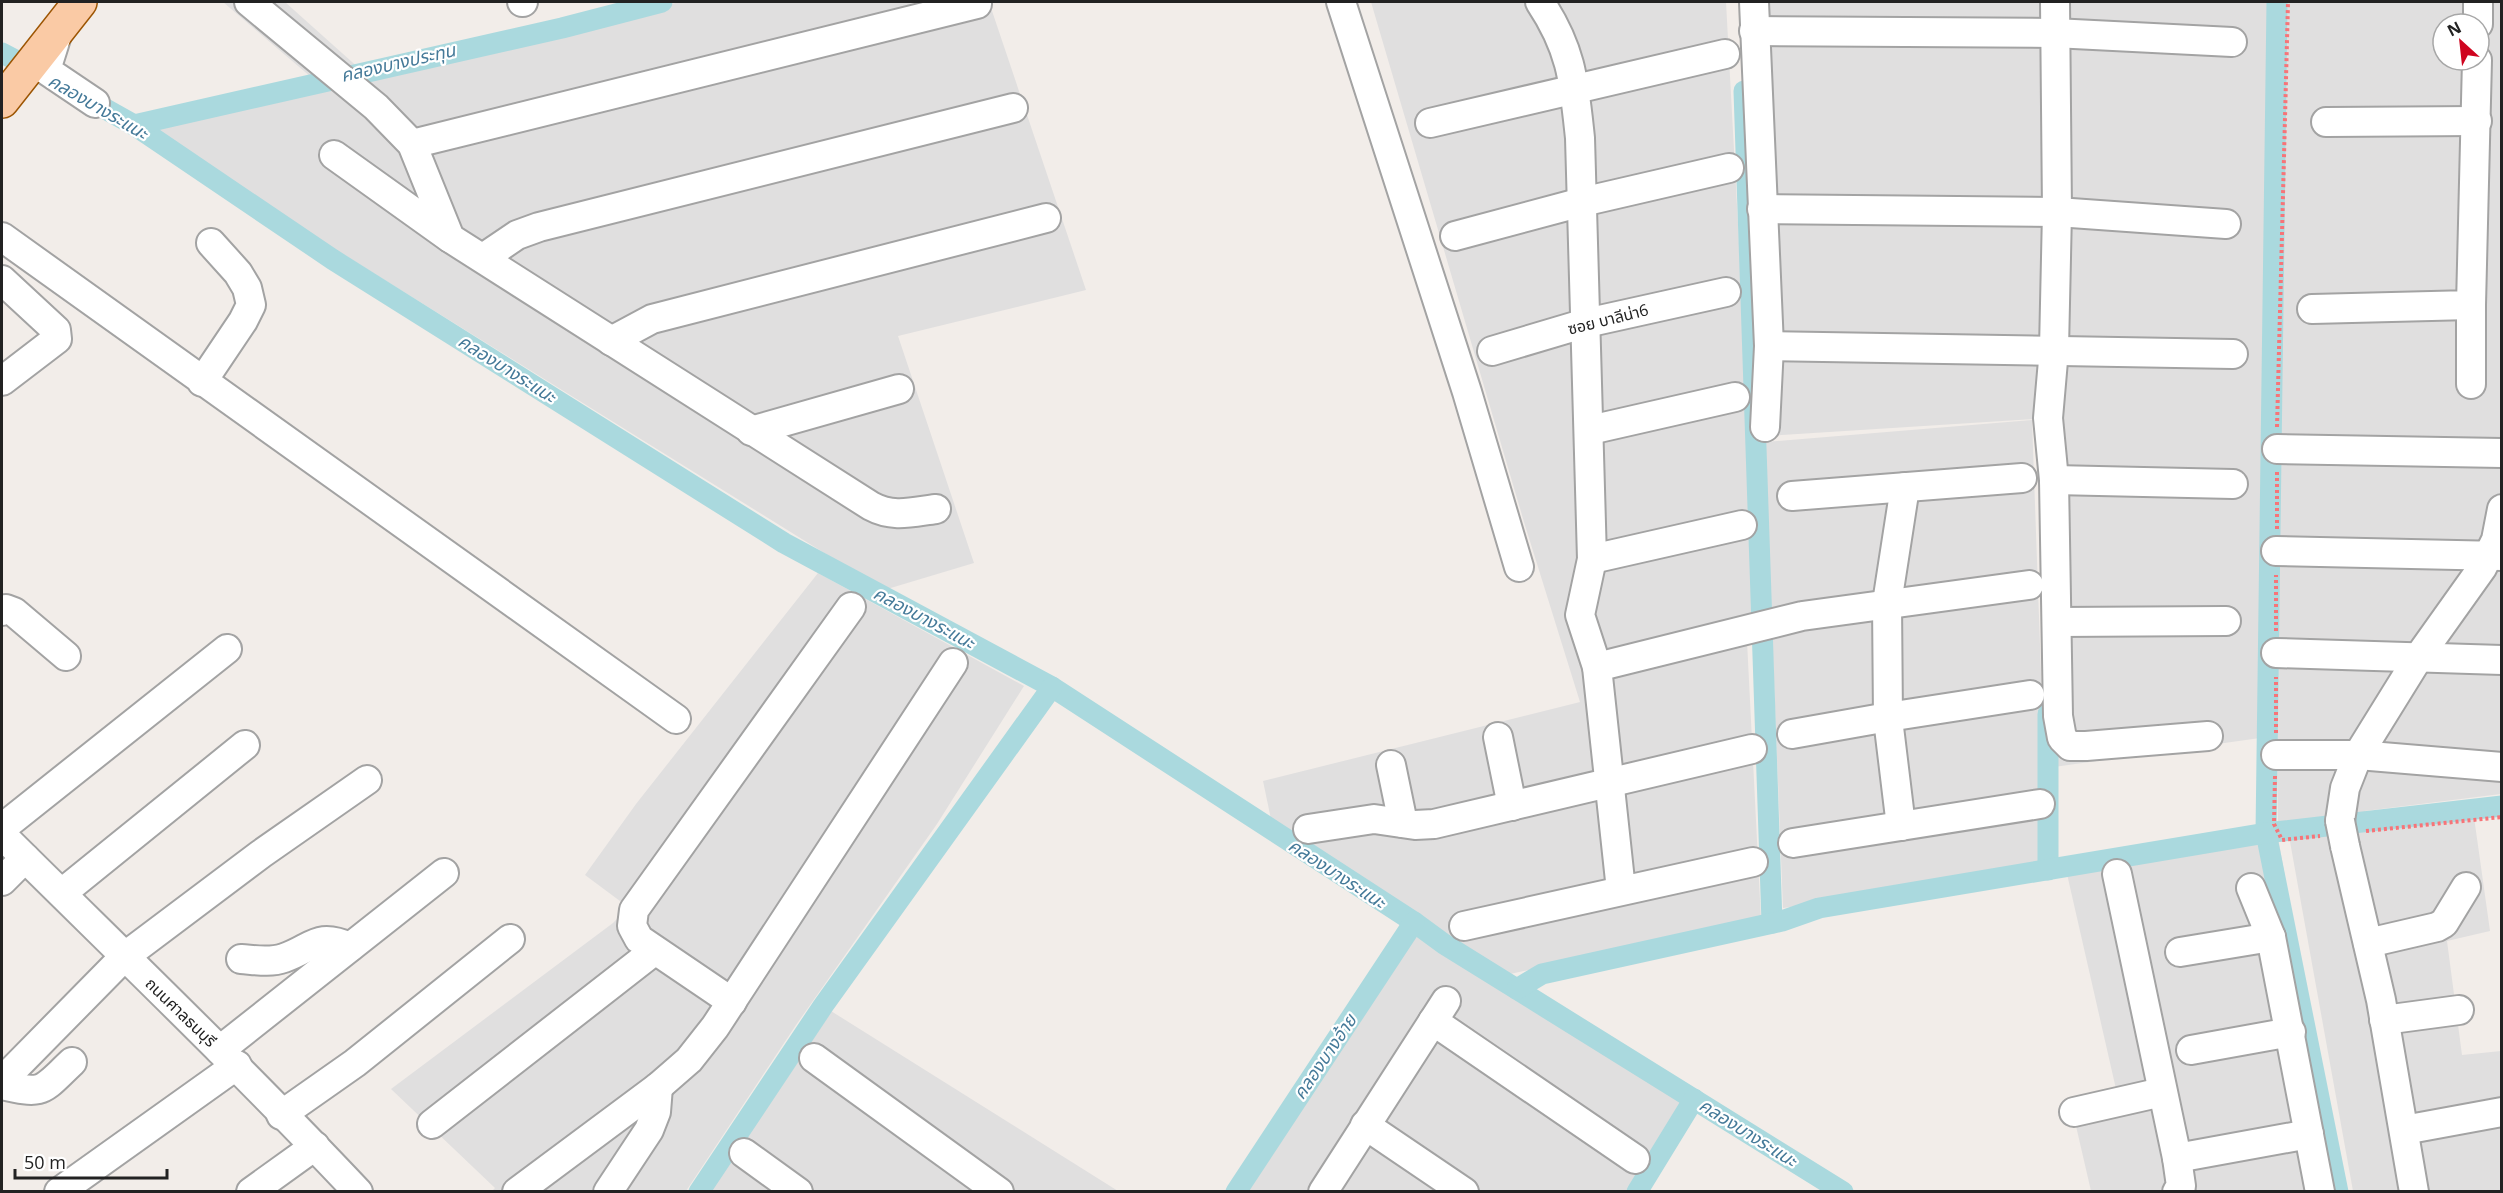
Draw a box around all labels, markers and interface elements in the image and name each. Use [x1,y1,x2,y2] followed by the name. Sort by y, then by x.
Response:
[2431,12,2491,72] north arrow
[2443,16,2465,41] text: N
[338,37,458,87] water label: คลองบางประทุน
[44,68,154,145] water label: คลองบางระแนะ
[1565,298,1651,340] street label: ซอย บาลีน่า6
[454,328,563,409] water label: คลองบางระแนะ
[870,580,981,655] water label: คลองบางระแนะ
[1284,833,1392,915] water label: คลองบางระแนะ
[141,973,221,1052] street label: ถนนศาลธนบุรี
[1287,1008,1362,1104] water label: คลองบางอ้าย
[1695,1092,1804,1173] water label: คลองบางระแนะ
[15,1142,166,1180] scale bar
[24,1150,66,1174] text: 50 m

